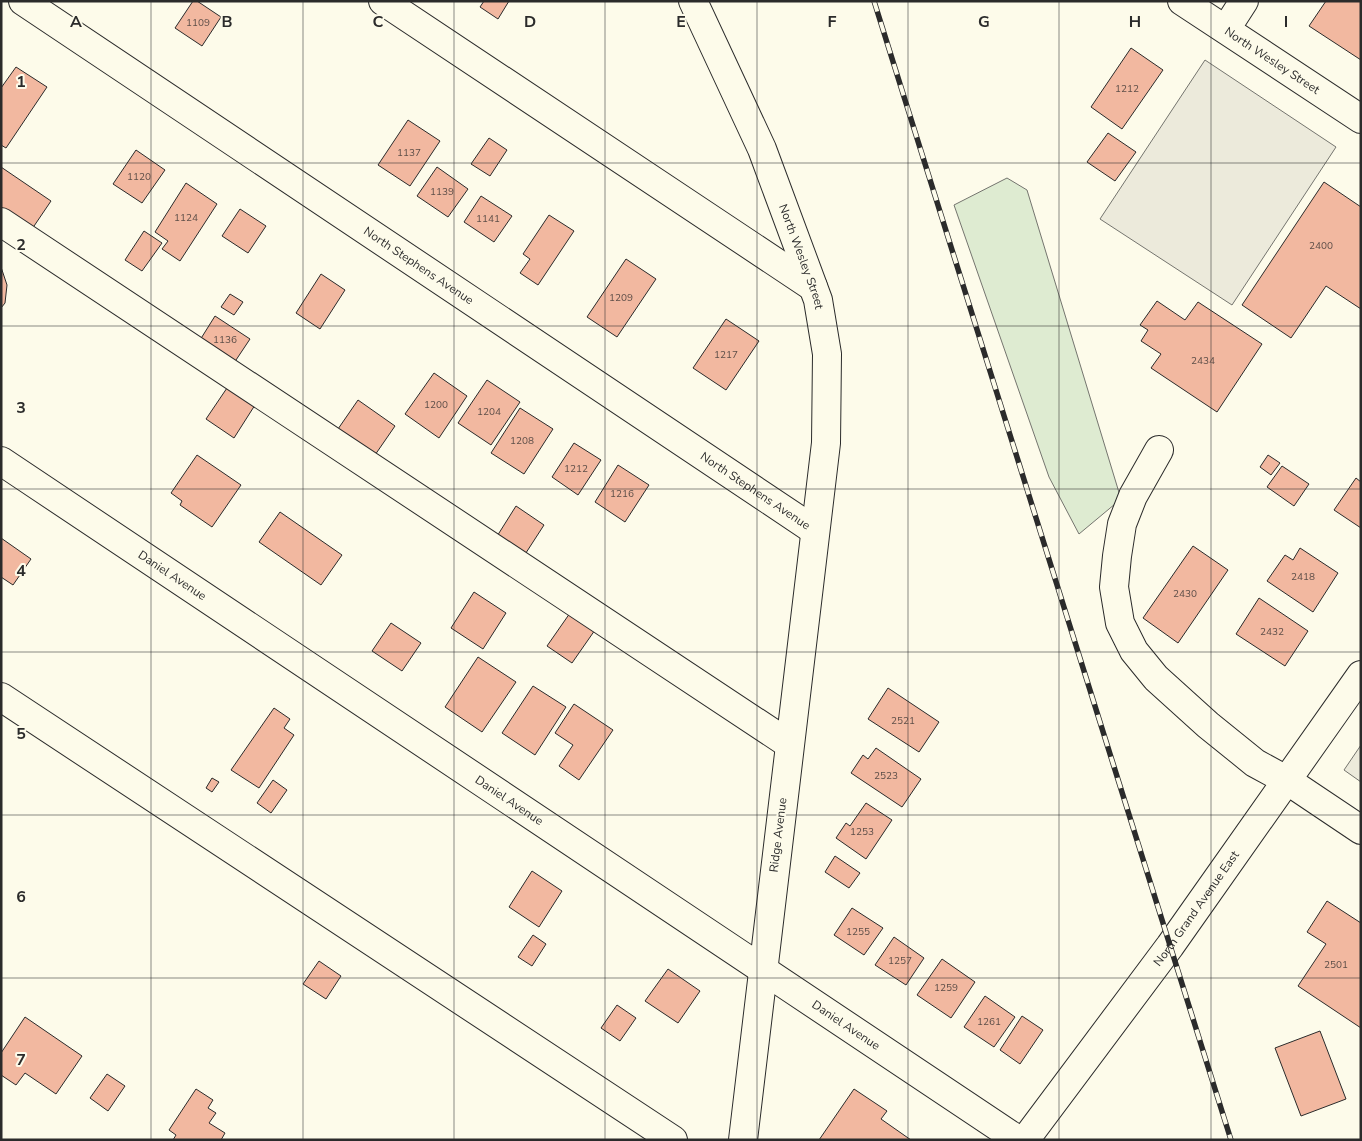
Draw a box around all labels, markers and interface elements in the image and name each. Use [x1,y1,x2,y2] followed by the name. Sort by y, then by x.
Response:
[70,11,82,33] text: A
[221,11,233,33] text: B
[373,11,384,33] text: C
[524,11,536,33] text: D
[676,11,686,33] text: E
[828,11,837,33] text: F
[978,11,990,33] text: G
[1129,11,1141,33] text: H
[1284,11,1288,33] text: I
[186,16,210,30] house number: 1109
[1221,23,1324,98] street label: North Wesley Street
[16,71,26,93] text: 1
[1115,82,1139,96] house number: 1212
[397,146,421,160] house number: 1137
[127,170,151,184] house number: 1120
[430,185,454,199] house number: 1139
[775,202,828,311] street label: North Wesley Street
[174,211,198,225] house number: 1124
[476,212,500,226] house number: 1141
[361,223,477,308] street label: North Stephens Avenue
[16,234,26,256] text: 2
[1309,239,1333,253] house number: 2400
[609,291,633,305] house number: 1209
[213,333,237,347] house number: 1136
[714,348,738,362] house number: 1217
[1191,354,1215,368] house number: 2434
[16,397,26,419] text: 3
[424,398,448,412] house number: 1200
[477,405,501,419] house number: 1204
[510,434,534,448] house number: 1208
[697,448,813,533] street label: North Stephens Avenue
[564,462,588,476] house number: 1212
[610,487,634,501] house number: 1216
[135,547,210,604] street label: Daniel Avenue
[16,560,26,582] text: 4
[1291,570,1315,584] house number: 2418
[1173,587,1197,601] house number: 2430
[1260,625,1284,639] house number: 2432
[891,714,915,728] house number: 2521
[16,723,26,745] text: 5
[874,769,898,783] house number: 2523
[472,772,546,829] street label: Daniel Avenue
[765,797,791,873] street label: Ridge Avenue
[850,825,874,839] house number: 1253
[1150,847,1243,969] street label: North Grand Avenue East
[16,886,26,908] text: 6
[846,925,870,939] house number: 1255
[888,954,912,968] house number: 1257
[1324,958,1348,972] house number: 2501
[934,981,958,995] house number: 1259
[809,997,883,1054] street label: Daniel Avenue
[977,1015,1001,1029] house number: 1261
[16,1049,26,1071] text: 7

